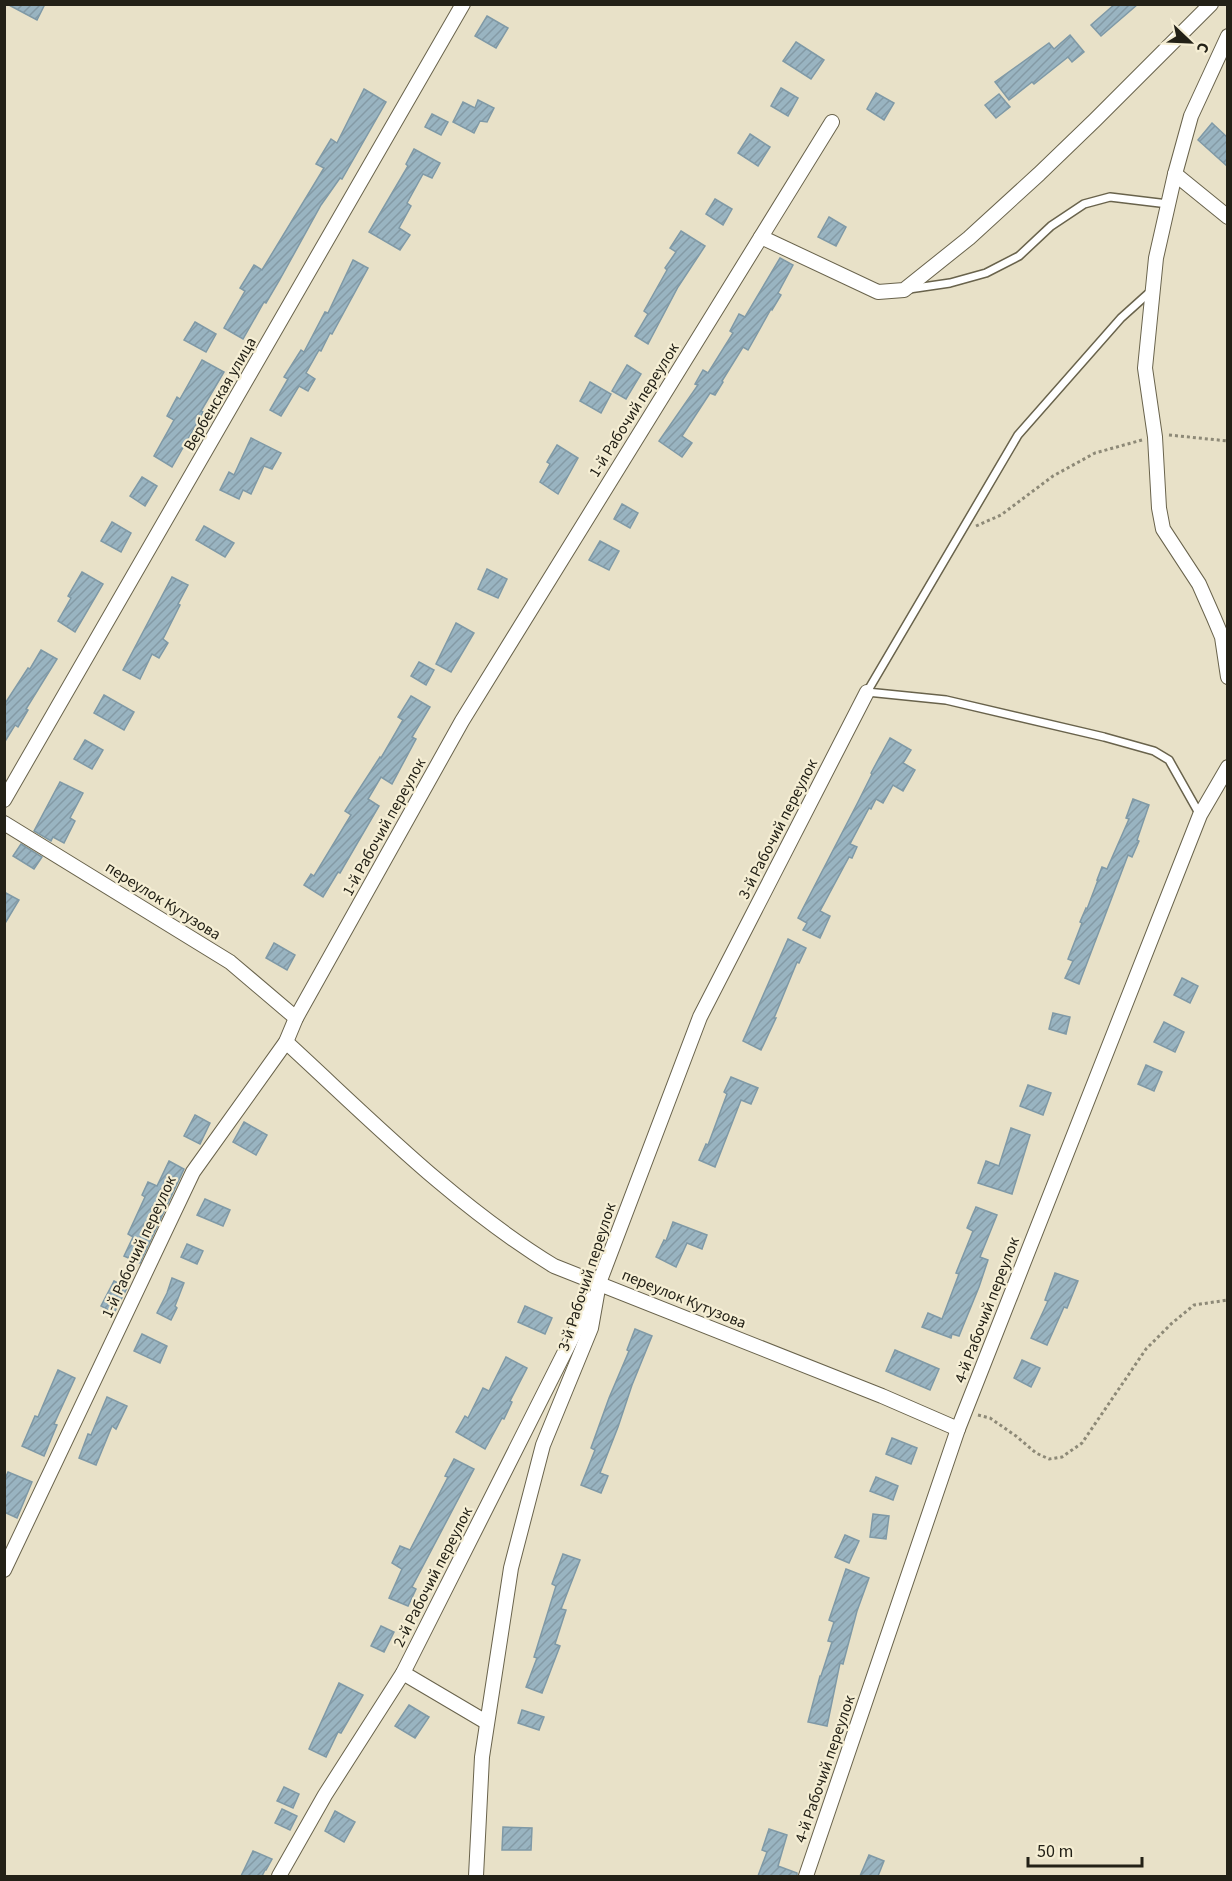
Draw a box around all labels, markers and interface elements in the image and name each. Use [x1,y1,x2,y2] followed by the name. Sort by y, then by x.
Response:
[1160,12,1220,72] north arrow
[1191,39,1215,56] text: С
[178,333,262,455] street label: Вербенская улица
[584,339,684,481] street label: 1-й Рабочий переулок
[337,754,431,900] street label: 1-й Рабочий переулок
[733,755,823,903] street label: 3-й Рабочий переулок
[101,857,225,945] street label: переулок Кутузова
[96,1172,182,1322] street label: 1-й Рабочий переулок
[553,1200,621,1354] street label: 3-й Рабочий переулок
[949,1234,1025,1386] street label: 4-й Рабочий переулок
[618,1264,750,1334] street label: переулок Кутузова
[388,1503,478,1651] street label: 2-й Рабочий переулок
[789,1692,861,1846] street label: 4-й Рабочий переулок
[1028,1830,1142,1868] scale bar
[1037,1839,1073,1864] text: 50 m

